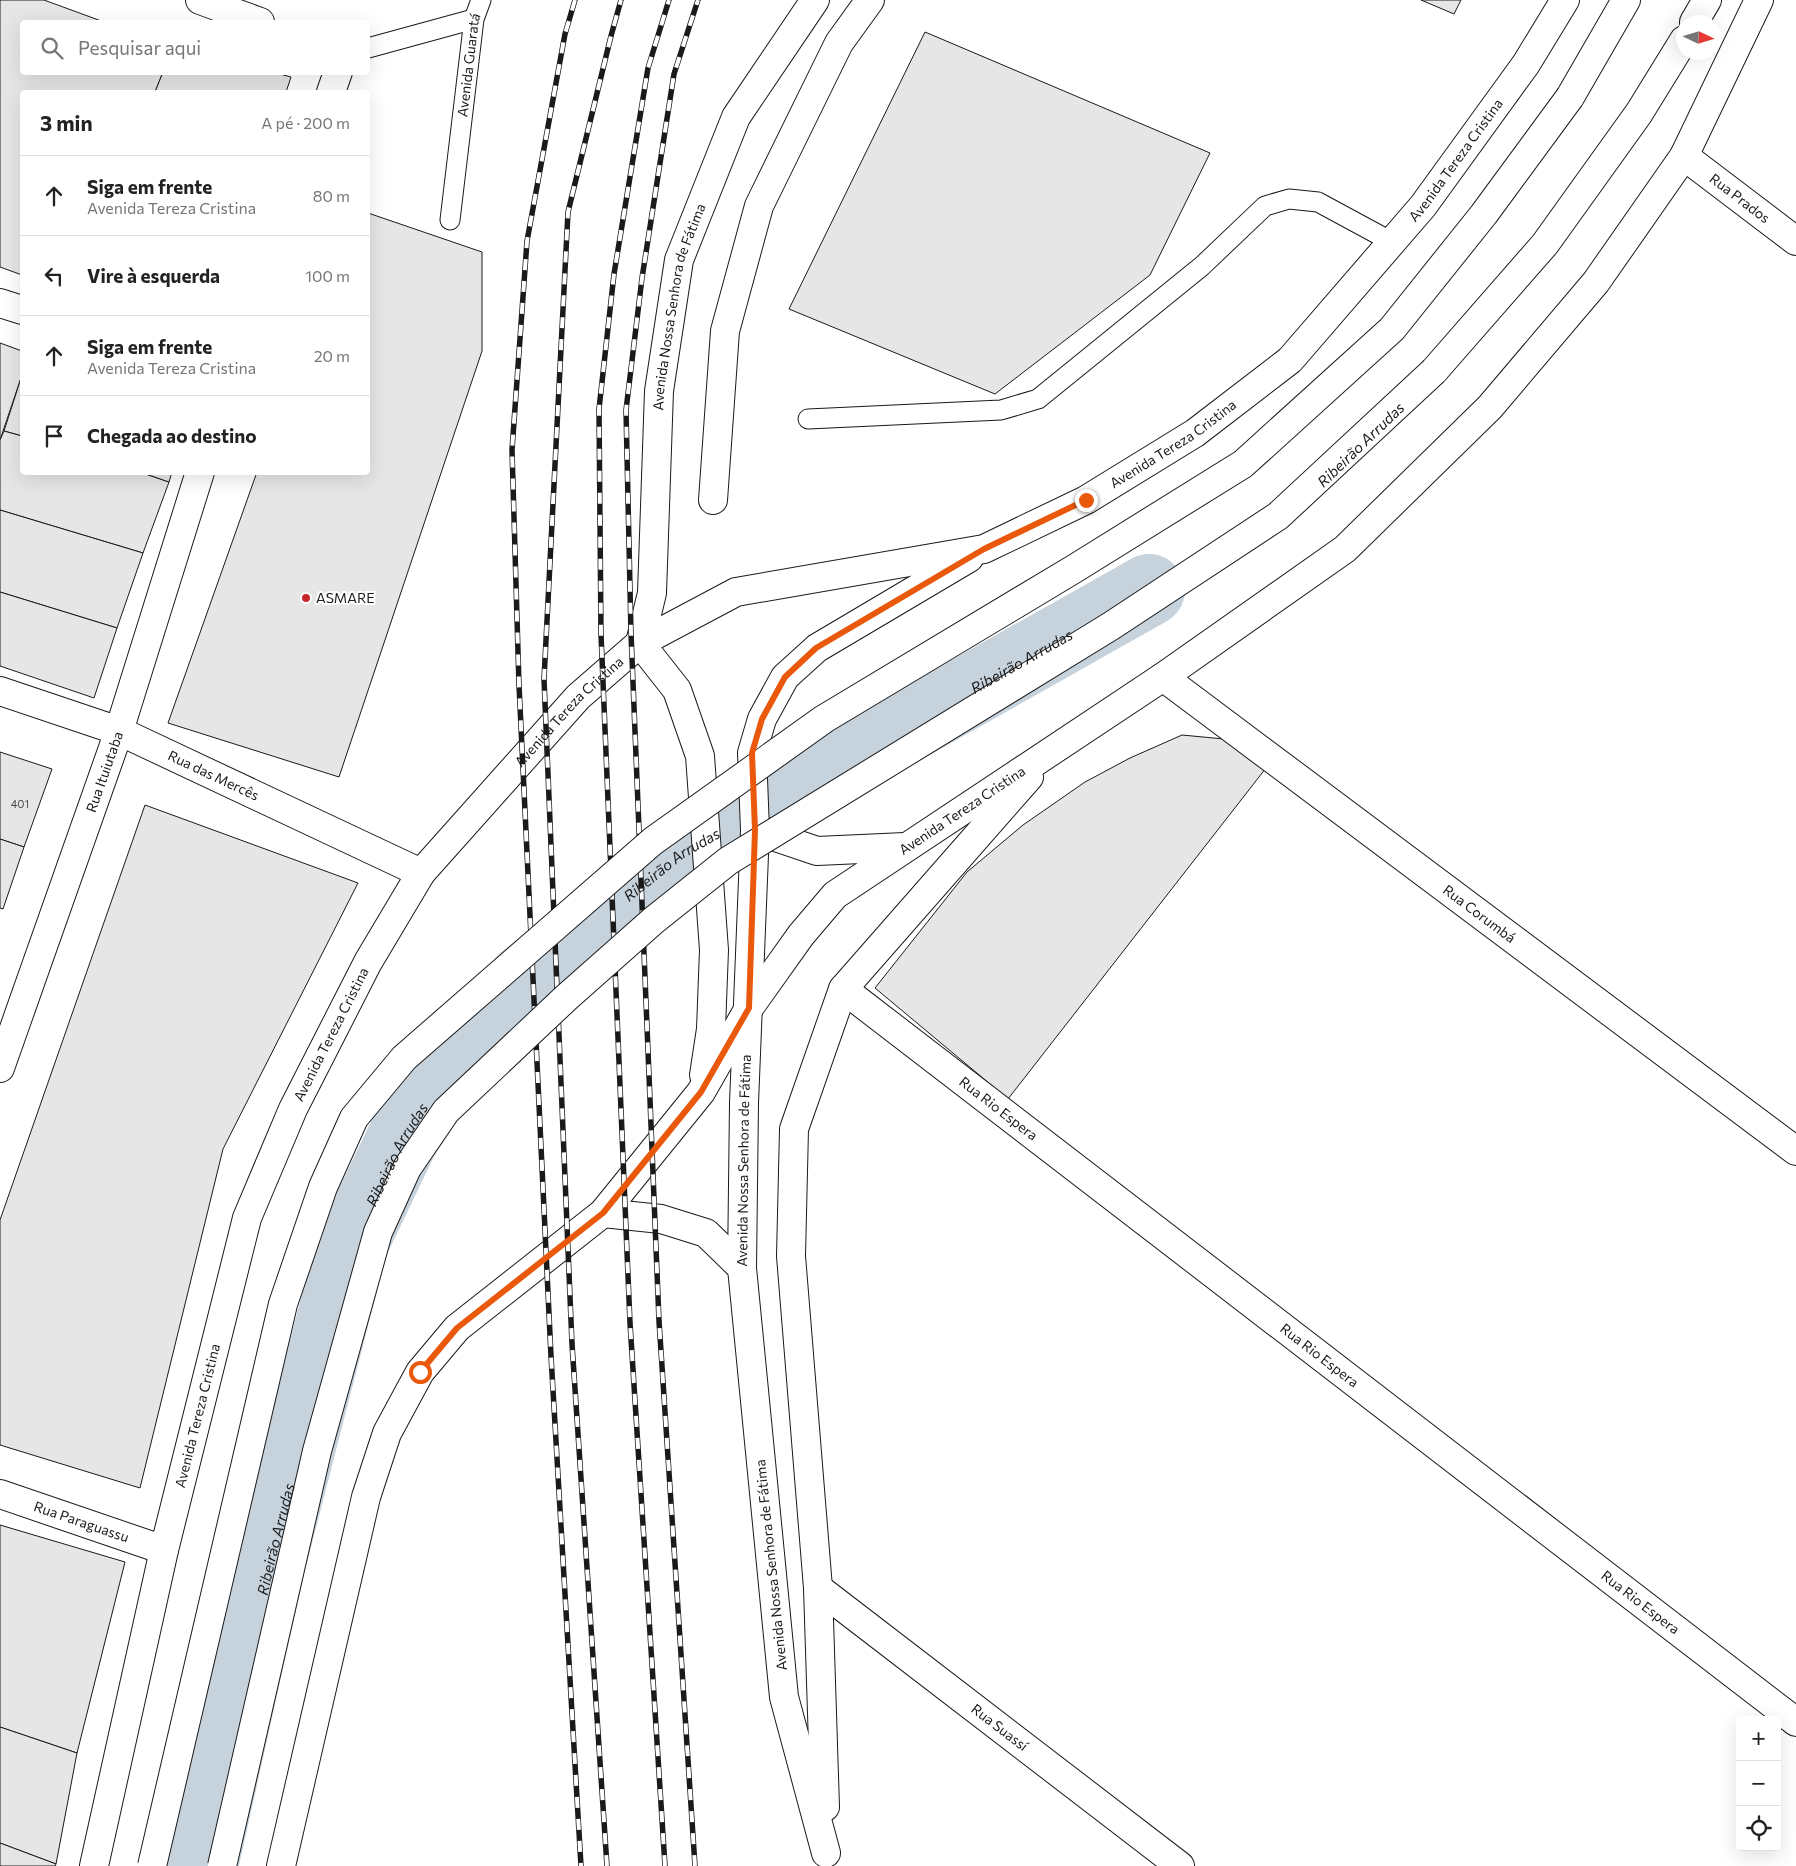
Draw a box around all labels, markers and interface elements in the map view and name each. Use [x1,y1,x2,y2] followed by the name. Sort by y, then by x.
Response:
[453,10,484,118] street label: Avenida Guaratá
[1676,15,1721,60] north arrow
[20,20,370,75] search box
[38,34,66,62] icon: search
[78,36,201,59] text: Pesquisar aqui
[1405,95,1506,225] street label: Avenida Tereza Cristina
[40,110,93,135] text: 3 min
[261,113,350,132] text: A pé · 200 m
[1706,170,1774,226] street label: Rua Prados
[87,175,212,198] text: Siga em frente
[40,182,68,210] icon: ahead
[313,186,350,205] text: 80 m
[87,198,256,217] text: Avenida Tereza Cristina
[649,201,709,411] street label: Avenida Nossa Senhora de Fátima
[40,262,68,290] icon: left
[87,264,220,287] text: Vire à esquerda
[305,266,350,285] text: 100 m
[87,335,212,358] text: Siga em frente
[40,342,68,370] icon: ahead
[314,346,350,365] text: 20 m
[87,358,256,377] text: Avenida Tereza Cristina
[1106,396,1239,491] street label: Avenida Tereza Cristina
[1313,398,1408,490] water label: Ribeirão Arrudas
[40,422,68,450] icon: arrive
[87,424,257,447] text: Chegada ao destino
[1075,489,1098,512] route end
[316,589,375,606] place label: ASMARE
[300,592,312,604] marker: ASMARE
[967,625,1076,697] water label: Ribeirão Arrudas
[511,653,627,770] street label: Avenida Tereza Cristina
[82,729,126,815] street label: Rua Ituiutaba
[166,746,262,804] street label: Rua das Mercês
[896,762,1028,858] street label: Avenida Tereza Cristina
[11,797,29,810] house number: 401
[620,824,723,905] water label: Ribeirão Arrudas
[1440,881,1519,946] street label: Rua Corumbá
[289,964,372,1104] street label: Avenida Tereza Cristina
[733,1054,754,1267] street label: Avenida Nossa Senhora de Fátima
[956,1073,1041,1144] street label: Rua Rio Espera
[362,1099,431,1209] water label: Ribeirão Arrudas
[1277,1320,1362,1391] street label: Rua Rio Espera
[171,1342,223,1490] street label: Avenida Tereza Cristina
[409,1361,432,1384] route start
[751,1459,790,1671] street label: Avenida Nossa Senhora de Fátima
[253,1481,298,1597] water label: Ribeirão Arrudas
[32,1497,131,1545] street label: Rua Paraguassu
[1598,1566,1683,1637] street label: Rua Rio Espera
[968,1700,1032,1754] street label: Rua Suassí
[1736,1716,1781,1851] map controls
[1736,1716,1781,1761] button: +
[1736,1761,1781,1806] button: −
[1736,1806,1781,1851] button: locate

